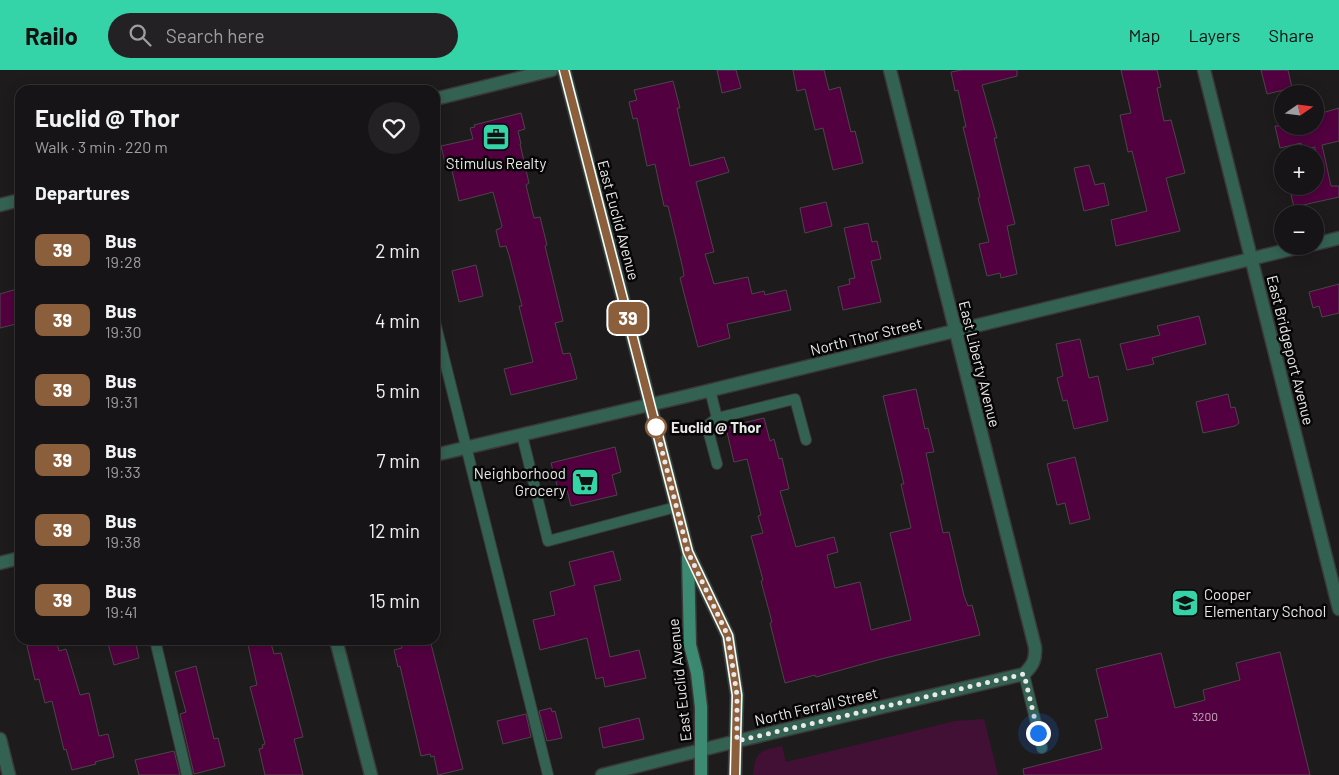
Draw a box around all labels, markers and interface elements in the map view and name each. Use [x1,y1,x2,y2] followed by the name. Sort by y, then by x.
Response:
[108,13,458,58] search box
[25,21,78,50] text: Railo
[126,21,154,49] icon: search
[166,24,265,47] text: Search here
[1128,24,1160,46] text: Map
[1188,24,1241,46] text: Layers
[1269,24,1314,46] text: Share
[1274,85,1324,135] north arrow
[1274,85,1324,255] map controls
[368,102,420,154] button: heart
[35,103,179,132] text: Euclid @ Thor
[481,122,511,152] office icon: Stimulus Realty
[35,137,168,156] text: Walk · 3 min · 220 m
[1274,145,1324,195] button: +
[446,154,546,172] place label: Stimulus Realty
[594,158,644,282] street label: East Euclid Avenue
[35,181,130,204] text: Departures
[1274,205,1324,255] button: −
[105,229,137,252] text: Bus
[53,239,72,261] text: 39
[375,239,420,262] text: 2 min
[105,252,141,271] text: 19:28
[1264,273,1318,427] street label: East Bridgeport Avenue
[105,299,137,322] text: Bus
[956,299,1004,429] street label: East Liberty Avenue
[606,302,650,334] line badge: 39
[618,307,638,329] text: 39
[53,309,72,331] text: 39
[375,309,420,332] text: 4 min
[808,313,924,359] street label: North Thor Street
[105,322,142,341] text: 19:30
[105,369,137,392] text: Bus
[53,379,72,401] text: 39
[376,379,420,402] text: 5 min
[105,392,138,411] text: 19:31
[645,416,667,438] marker: Euclid @ Thor
[671,418,762,436] place label: Euclid @ Thor
[105,439,137,462] text: Bus
[53,449,72,471] text: 39
[376,449,420,472] text: 7 min
[105,462,141,481] text: 19:33
[474,464,566,499] place label: Neighborhood Grocery
[570,467,600,497] supermarket icon: Neighborhood Grocery
[105,509,137,532] text: Bus
[53,519,72,541] text: 39
[369,519,420,542] text: 12 min
[105,532,141,551] text: 19:38
[105,579,137,602] text: Bus
[1204,585,1326,620] place label: Cooper Elementary School
[1170,588,1200,618] school or university icon: Cooper Elementary School
[53,589,72,611] text: 39
[369,589,420,612] text: 15 min
[105,602,137,621] text: 19:41
[664,618,694,742] street label: East Euclid Avenue
[753,683,879,729] street label: North Ferrall Street
[1192,709,1218,723] house number: 3200
[1026,721,1051,746] your location

